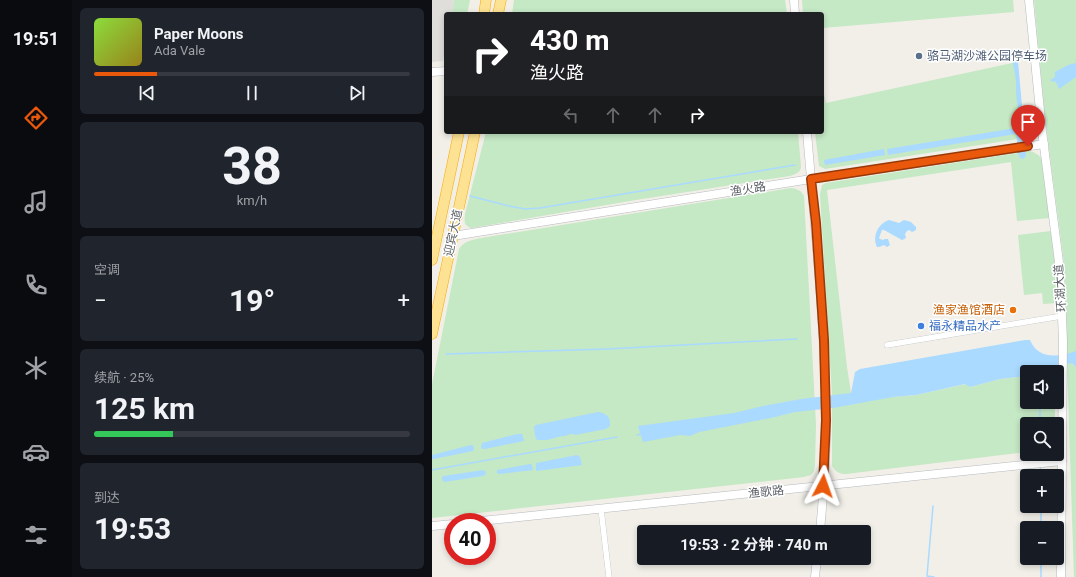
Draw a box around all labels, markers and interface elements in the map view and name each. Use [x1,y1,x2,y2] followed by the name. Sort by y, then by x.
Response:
[530,24,609,57] text: 430 m
[154,25,244,43] text: Paper Moons
[13,28,59,49] text: 19:51
[464,28,516,80] icon: right
[154,43,205,58] text: Ada Vale
[927,49,1047,63] place label: 骆马湖沙滩公园停车场
[914,51,924,61] marker: 骆马湖沙滩公园停车场
[530,62,584,83] text: 渔火路
[136,82,158,104] icon: previous
[241,82,263,104] icon: pause
[346,82,368,104] icon: next
[22,104,50,132] icon: directions
[560,104,582,126] icon: left
[602,104,624,126] icon: ahead
[644,104,666,126] icon: ahead
[686,104,708,126] icon: right
[1011,105,1045,146] pin
[1017,111,1039,133] icon: arrive
[222,136,282,197] text: 38
[729,179,767,199] street label: 渔火路
[22,188,50,216] icon: music
[237,193,267,208] text: km/h
[441,208,465,258] street label: 迎宾大道
[94,262,120,277] text: 空调
[1051,264,1069,312] street label: 环湖大道
[22,271,50,299] icon: phone
[229,283,275,318] text: 19°
[94,288,107,313] text: −
[398,288,410,313] text: +
[933,303,1005,317] place label: 渔家渔馆酒店
[1008,305,1018,315] marker: 渔家渔馆酒店
[929,319,1001,333] place label: 福永精品水产
[916,321,926,331] marker: 福永精品水产
[22,354,50,382] icon: climate
[1020,365,1064,565] map controls
[1020,365,1064,409] button: sound
[94,370,154,385] text: 续航 · 25%
[94,391,195,426] text: 125 km
[1020,417,1064,461] button: search
[22,438,50,466] icon: car
[802,465,844,507] position arrow
[1020,469,1064,513] button: +
[747,483,785,501] street label: 渔歌路
[94,490,120,505] text: 到达
[94,511,171,546] text: 19:53
[444,513,496,565] speed limit sign: 40
[22,521,50,549] icon: filters
[1020,521,1064,565] button: −
[680,536,828,554] text: 19:53 · 2 分钟 · 740 m

